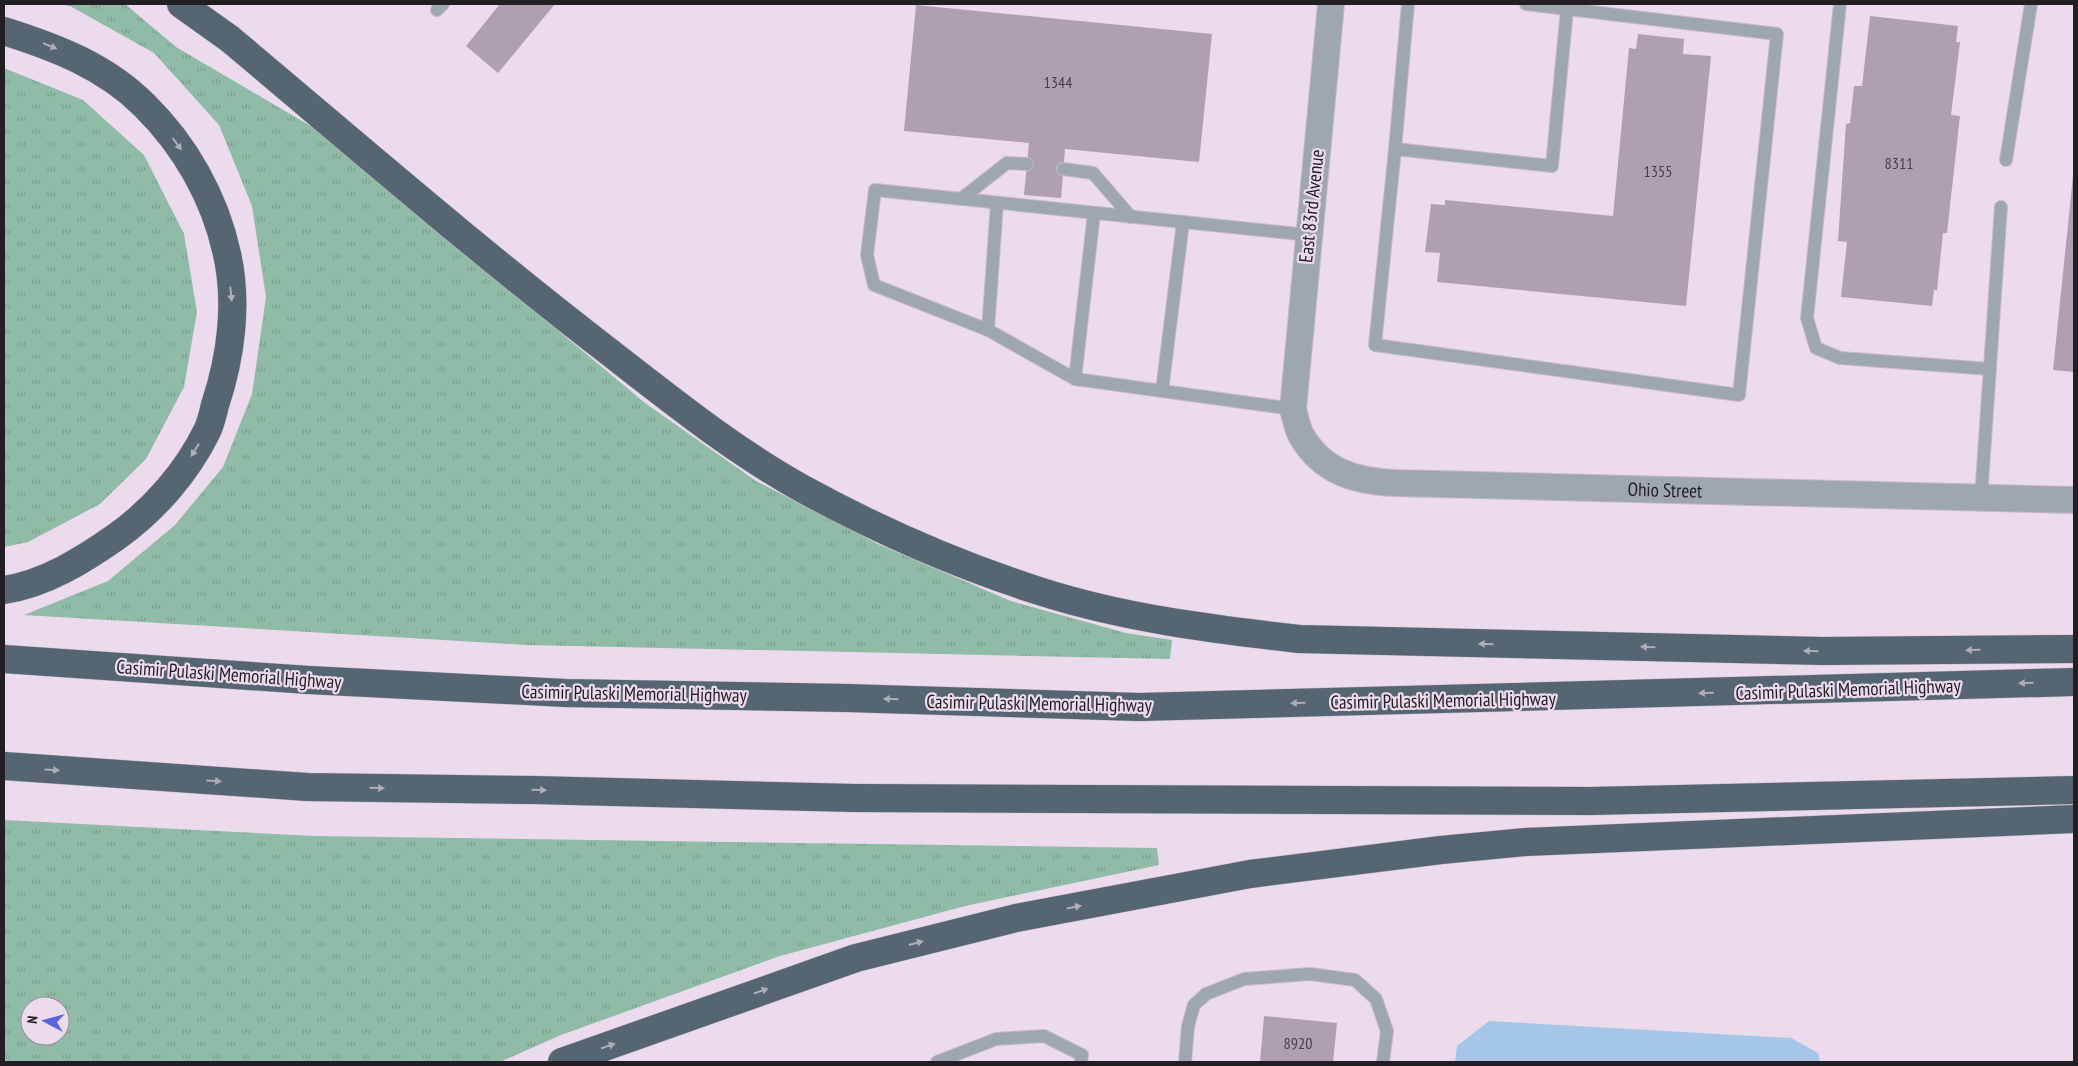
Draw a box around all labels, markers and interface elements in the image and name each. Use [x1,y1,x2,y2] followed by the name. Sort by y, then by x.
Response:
[43,42,58,50] one-way arrow
[1044,72,1072,92] house number: 1344
[172,137,182,151] one-way arrow
[1293,148,1329,264] street label: East 83rd Avenue
[1885,153,1913,173] house number: 8311
[1644,161,1672,181] house number: 1355
[227,287,235,303] one-way arrow
[190,443,199,457] one-way arrow
[1627,477,1703,503] street label: Ohio Street
[1477,640,1493,648] one-way arrow
[1640,643,1656,651] one-way arrow
[1965,646,1981,654] one-way arrow
[1802,647,1818,655] one-way arrow
[116,654,343,694] street label: Casimir Pulaski Memorial Highway
[1735,673,1962,705] street label: Casimir Pulaski Memorial Highway
[521,679,748,707] street label: Casimir Pulaski Memorial Highway
[2017,680,2033,688] one-way arrow
[1330,686,1557,714] street label: Casimir Pulaski Memorial Highway
[926,689,1153,717] street label: Casimir Pulaski Memorial Highway
[1697,689,1713,697] one-way arrow
[883,695,899,703] one-way arrow
[1290,699,1306,707] one-way arrow
[45,766,61,774] one-way arrow
[207,778,223,786] one-way arrow
[369,784,385,792] one-way arrow
[532,786,548,794] one-way arrow
[1067,903,1082,911] one-way arrow
[908,938,923,946] one-way arrow
[753,987,768,994] one-way arrow
[20,996,70,1046] north arrow
[23,1015,41,1024] text: N
[1284,1033,1312,1053] house number: 8920
[601,1042,616,1050] one-way arrow

